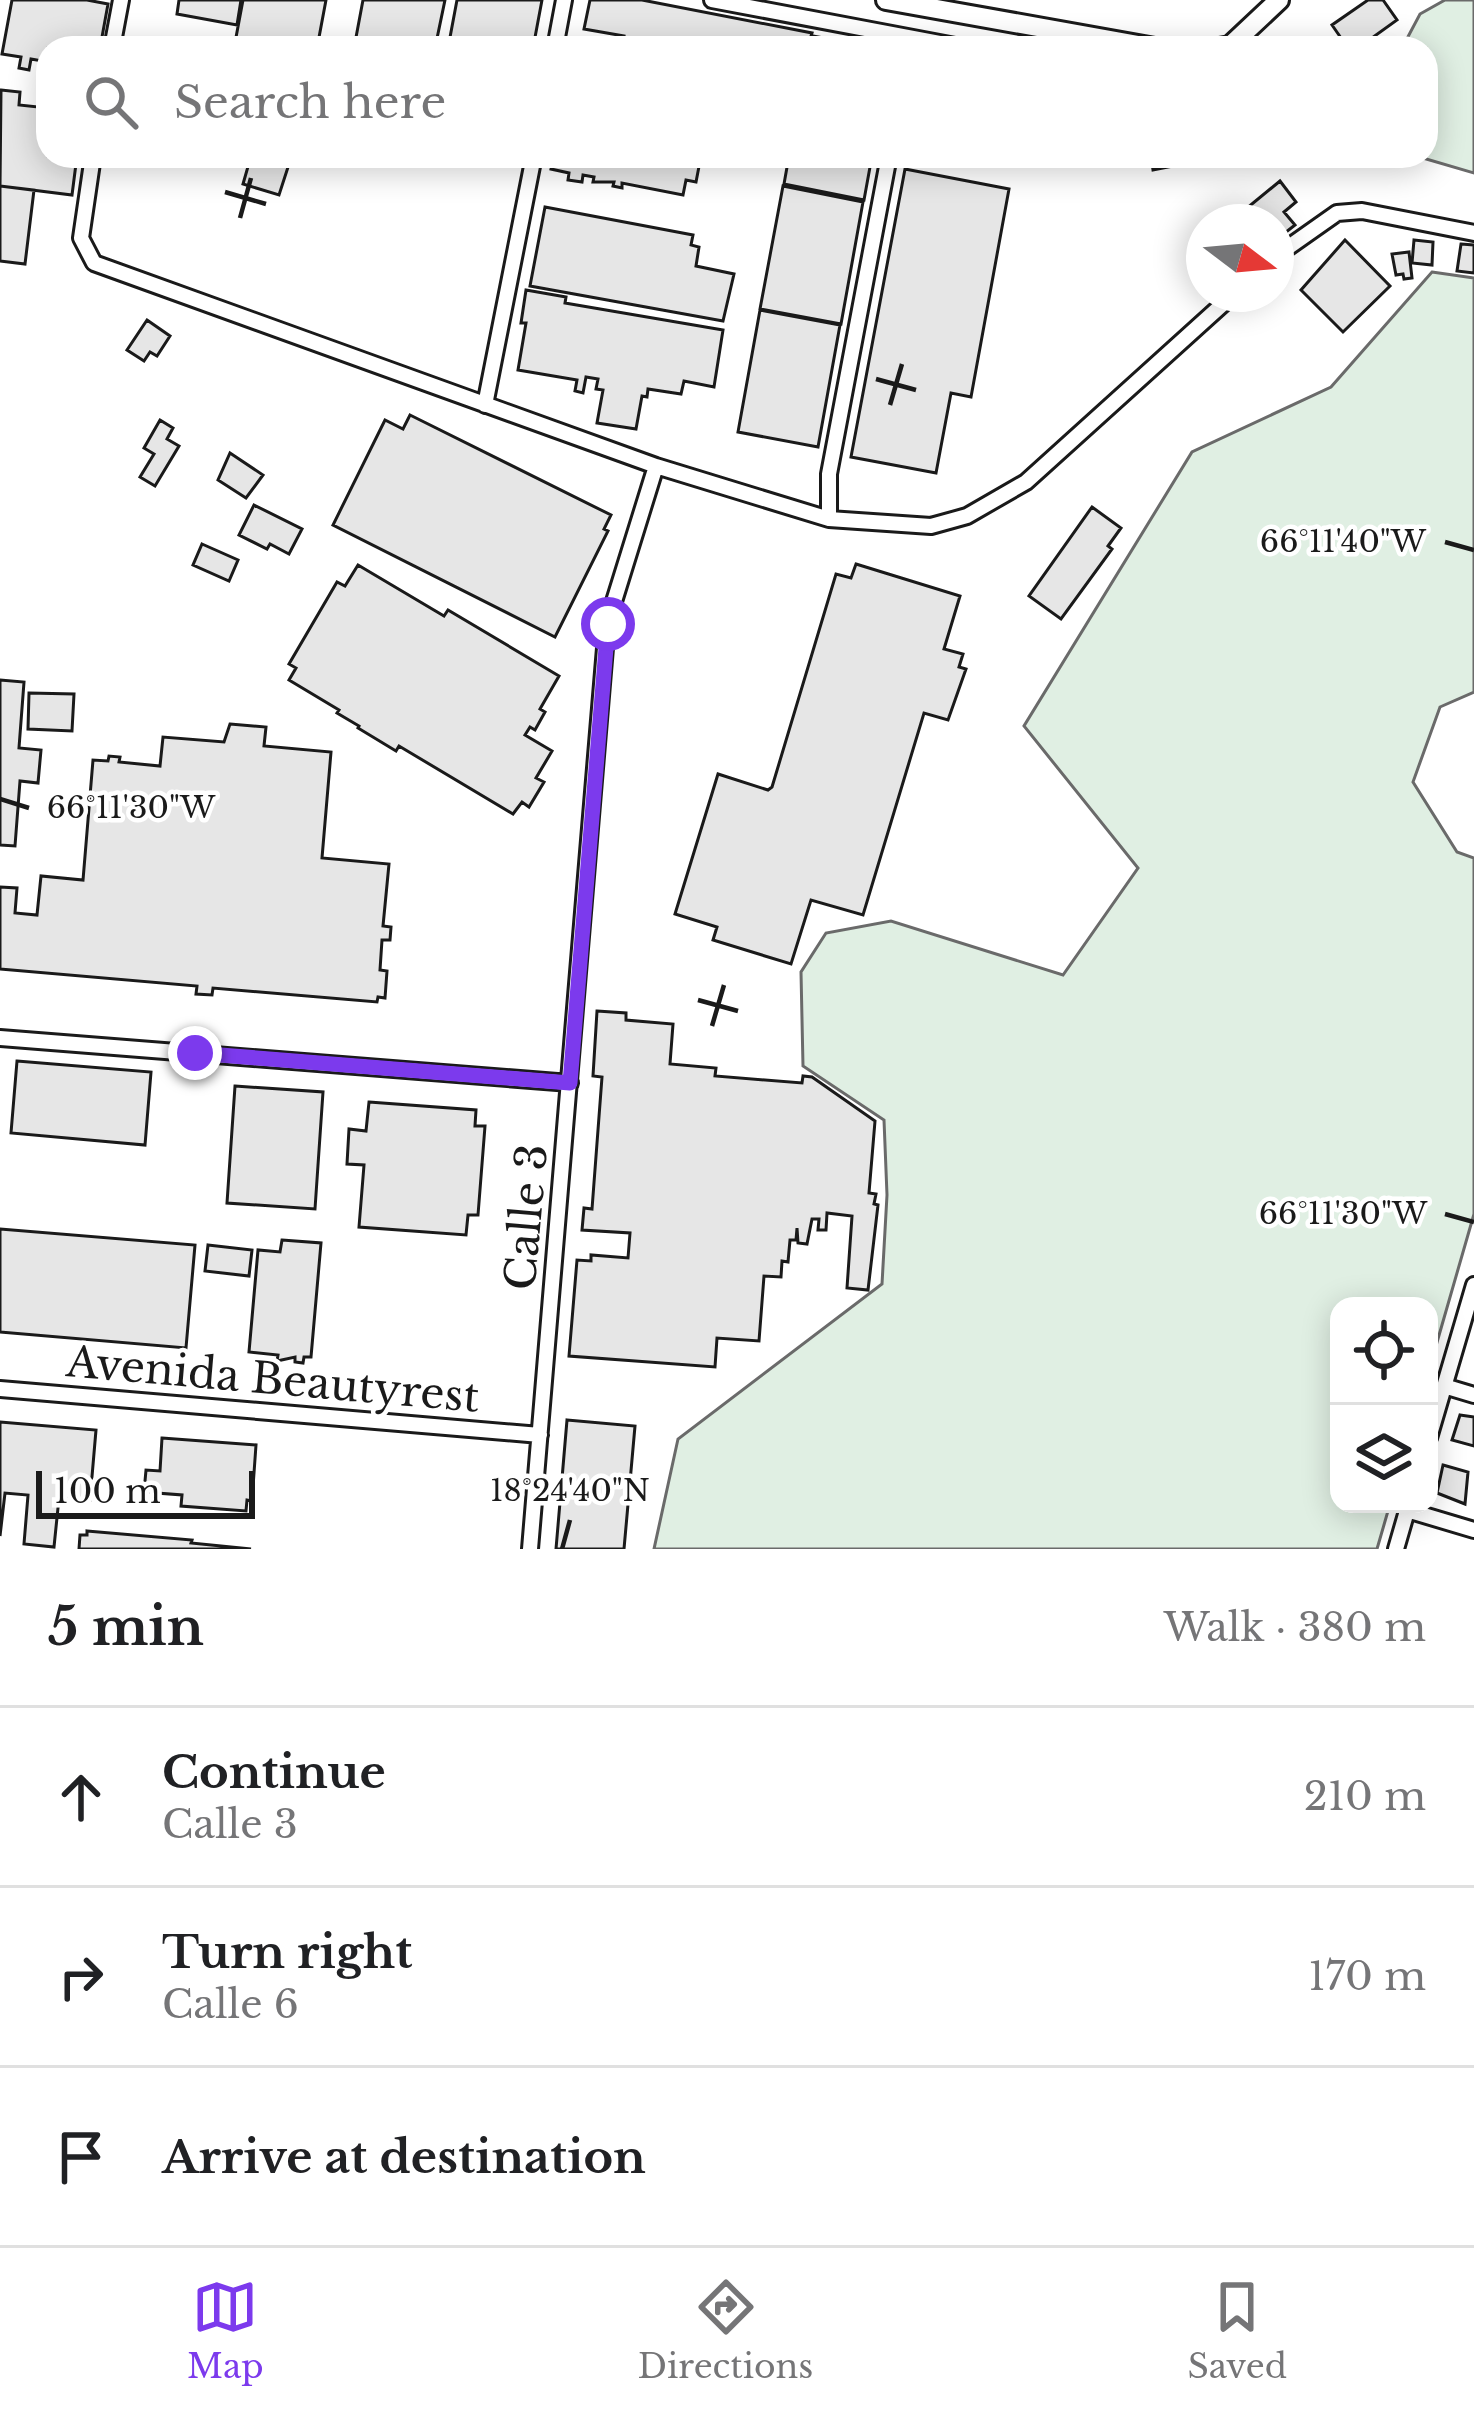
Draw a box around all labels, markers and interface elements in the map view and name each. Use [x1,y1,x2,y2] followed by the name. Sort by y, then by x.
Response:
[36,36,1438,168] search box
[78,69,144,135] icon: search
[174,74,446,130] text: Search here
[1186,204,1294,312] north arrow
[1260,523,1427,560] text: 66°11'40"W
[581,597,635,651] route start
[47,789,216,826] text: 66°11'30"W
[168,1026,222,1080] route end
[494,1142,558,1292] street label: Calle 3
[1259,1195,1428,1232] text: 66°11'30"W
[1330,1297,1438,1513] map controls
[1330,1297,1438,1405] button: locate
[63,1335,482,1423] street label: Avenida Beautyrest
[1330,1405,1438,1513] button: layers
[36,1465,255,1518] scale bar
[54,1471,161,1512] text: 100 m
[490,1472,650,1509] text: 18°24'40"N
[48,1596,204,1659] text: 5 min
[1164,1603,1426,1652] text: Walk · 380 m
[162,1744,386,1800] text: Continue
[48,1764,114,1830] icon: ahead
[1304,1772,1426,1821] text: 210 m
[162,1800,298,1849] text: Calle 3
[162,1924,412,1980] text: Turn right
[48,1944,114,2010] icon: right
[1308,1952,1426,2001] text: 170 m
[162,1980,299,2029] text: Calle 6
[48,2124,114,2190] icon: arrive
[162,2129,646,2185] text: Arrive at destination
[187,2274,264,2387] tab: Map
[638,2274,813,2387] tab: Directions
[1187,2274,1287,2387] tab: Saved

